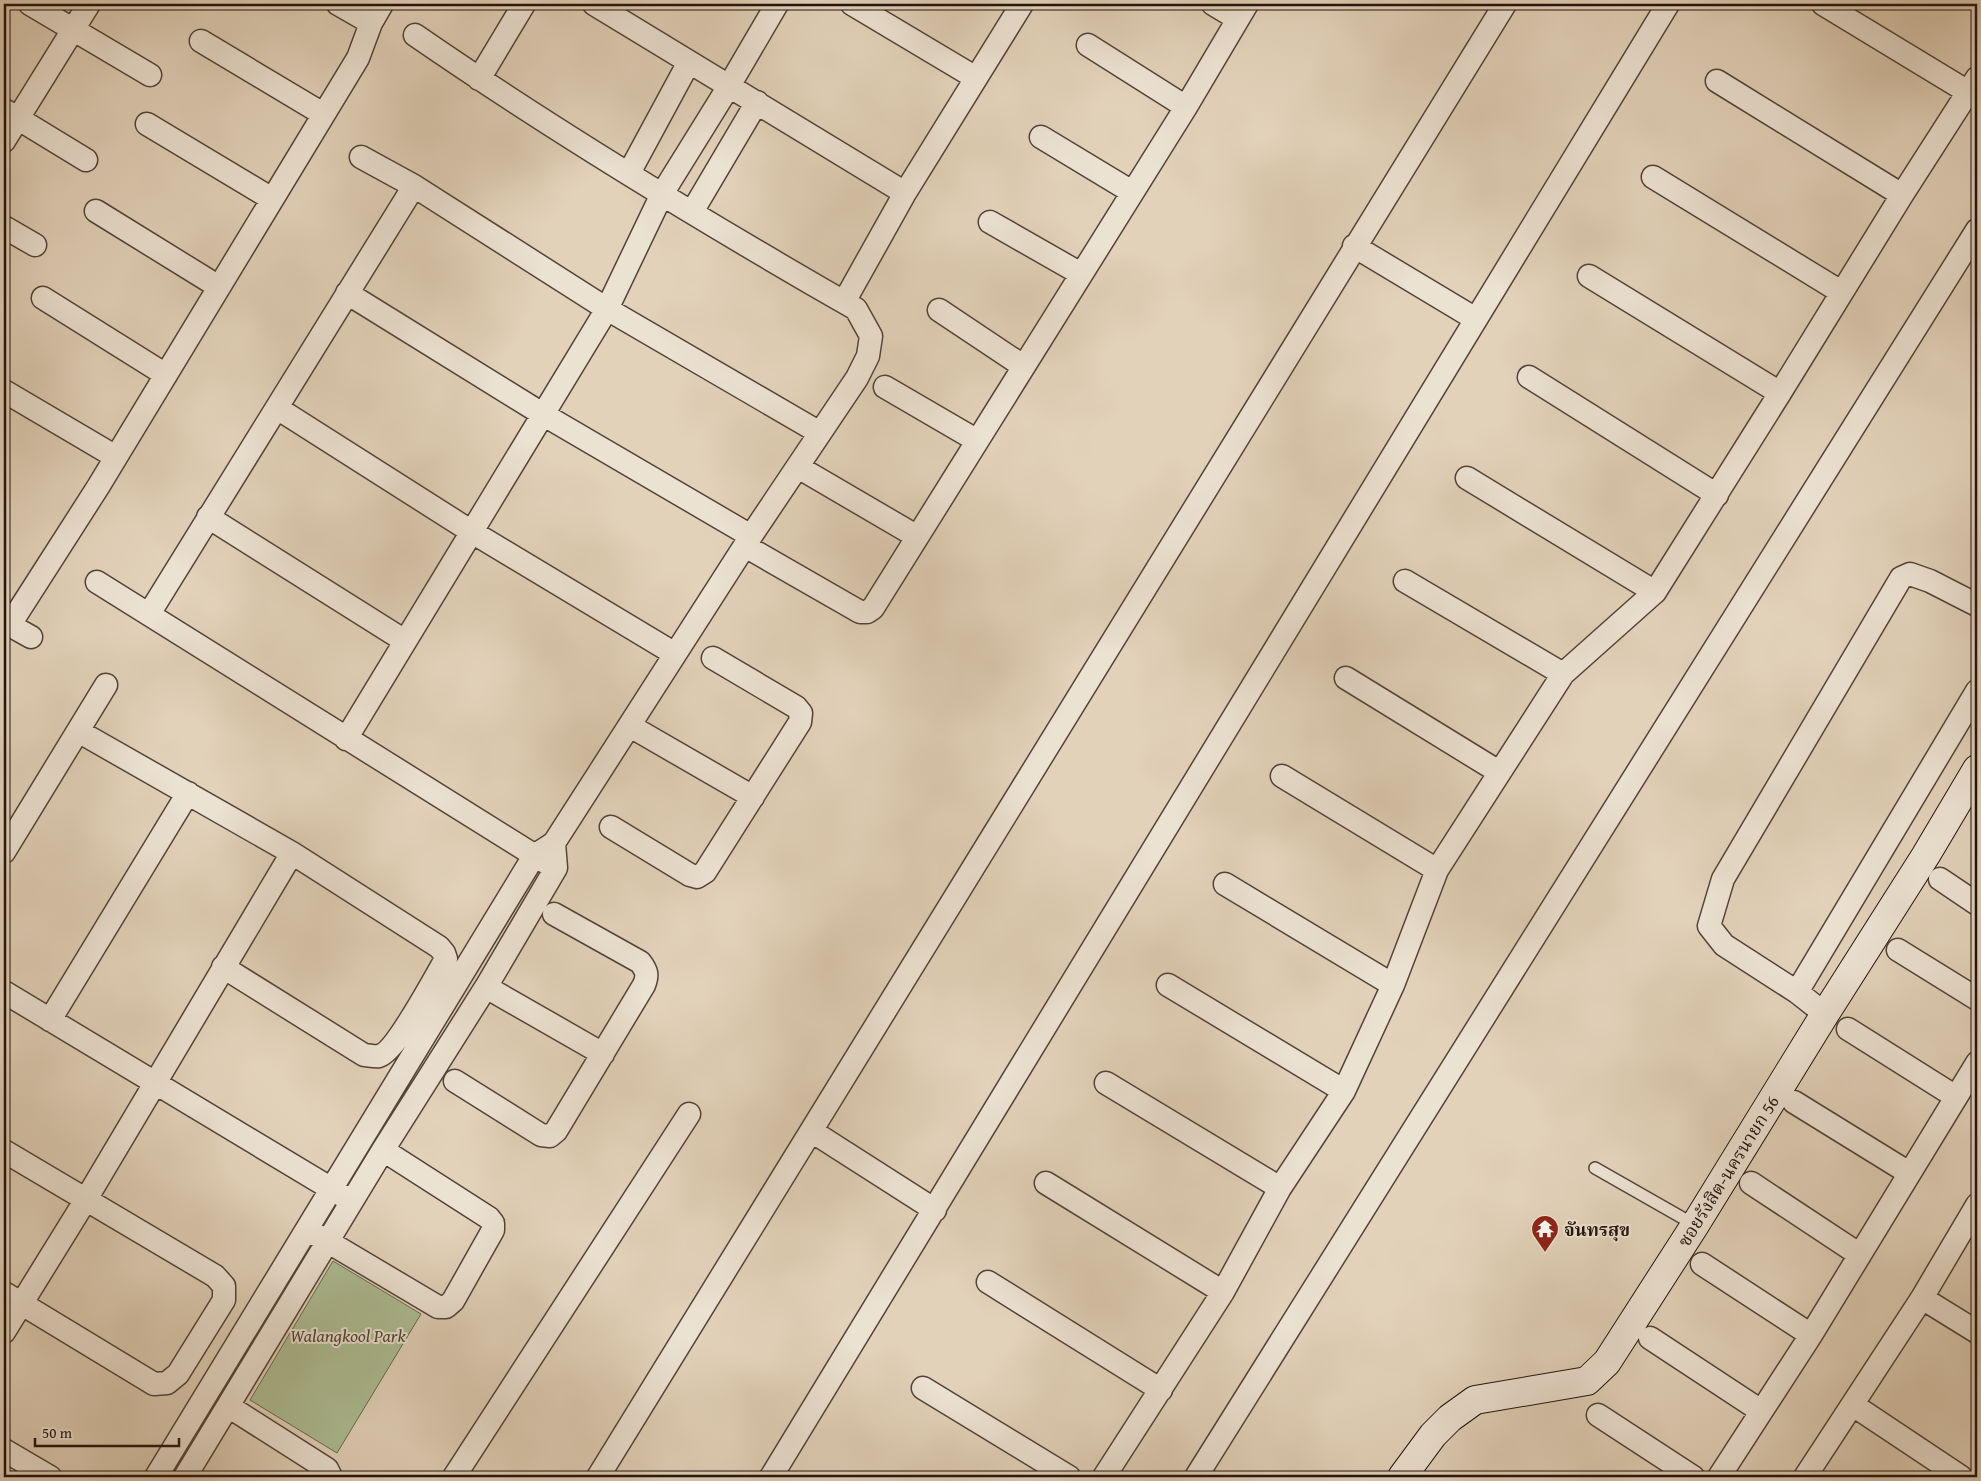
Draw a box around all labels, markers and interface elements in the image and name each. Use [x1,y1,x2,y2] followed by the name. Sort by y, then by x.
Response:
[1670,1090,1786,1252] street label: ซอยรังสิต-นครนายก 56
[1530,1214,1560,1253] temple icon: จันทรสุข
[1564,1216,1630,1243] place label: จันทรสุข
[290,1322,406,1349] park label: Walangkool Park
[35,1416,179,1448] scale bar
[42,1422,73,1443] text: 50 m

